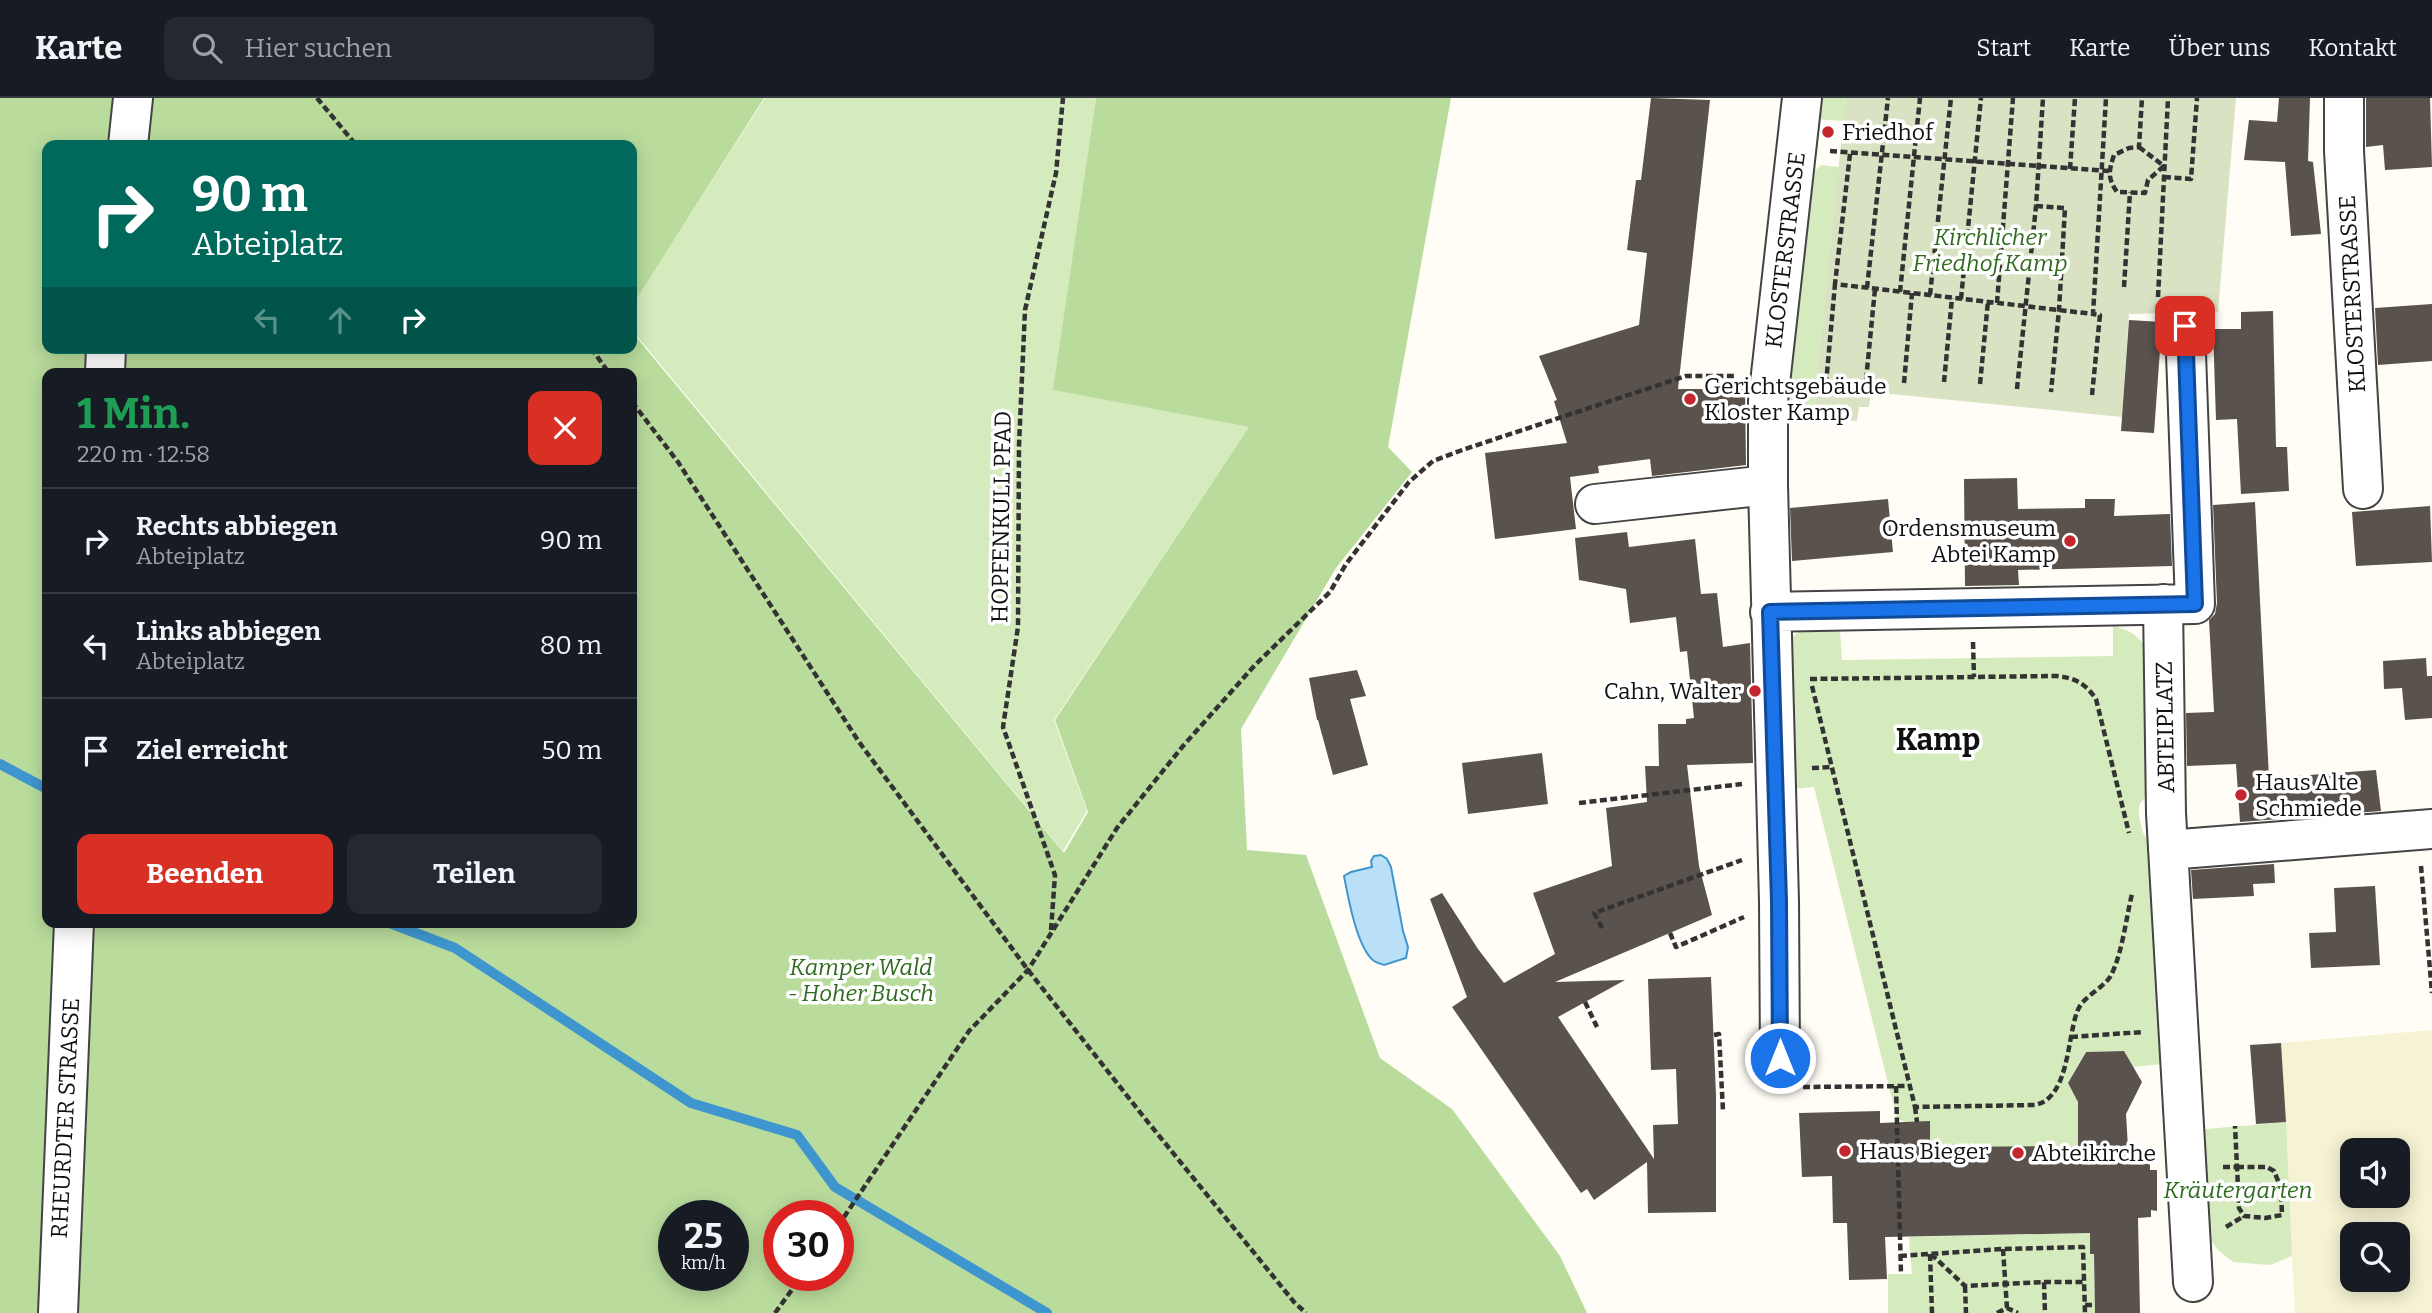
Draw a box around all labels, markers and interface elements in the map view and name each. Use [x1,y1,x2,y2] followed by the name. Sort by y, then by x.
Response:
[164,17,654,80] search box
[35,28,122,68] text: Karte
[188,29,226,67] icon: search
[244,33,392,64] text: Hier suchen
[1976,34,2031,62] text: Start
[2069,34,2131,62] text: Karte
[2169,34,2271,62] text: Über uns
[2309,34,2397,62] text: Kontakt
[1842,118,1935,146] place label: Friedhof
[1820,124,1836,140] marker: Friedhof
[1759,150,1811,350] street label: KLOSTERSTRASSE
[192,165,308,224] text: 90 m
[77,168,168,259] icon: right
[2333,195,2371,393] street label: KLOSTERSTRASSE
[1913,223,2067,277] park label: Kirchlicher Friedhof Kamp
[192,225,343,263] text: Abteiplatz
[2155,296,2215,356] pin
[248,301,286,339] icon: left
[321,301,359,339] icon: ahead
[394,301,432,339] icon: right
[2166,307,2204,345] icon: arrive
[1704,372,1887,426] place label: Gerichtsgebäude Kloster Kamp
[77,389,190,439] text: 1 Min.
[528,391,602,465] button: close
[1682,391,1698,407] marker: Gerichtsgebäude Kloster Kamp
[985,411,1017,623] street label: HOPFENKULL PFAD
[77,440,210,468] text: 220 m · 12:58
[136,511,338,542] text: Rechts abbiegen
[1882,514,2056,568] place label: Ordensmuseum Abtei Kamp
[77,522,115,560] icon: right
[540,525,602,556] text: 90 m
[2062,533,2078,549] marker: Ordensmuseum Abtei Kamp
[136,542,245,570] text: Abteiplatz
[136,616,321,647] text: Links abbiegen
[77,627,115,665] icon: left
[540,630,602,661] text: 80 m
[136,647,245,675] text: Abteiplatz
[2150,661,2180,793] street label: ABTEIPLATZ
[1604,677,1741,705] place label: Cahn, Walter
[1747,683,1763,699] marker: Cahn, Walter
[1896,722,1980,758] district label: Kamp
[77,732,115,770] icon: arrive
[136,735,288,766] text: Ziel erreicht
[541,735,602,766] text: 50 m
[2255,768,2362,822] place label: Haus Alte Schmiede
[2233,787,2249,803] marker: Haus Alte Schmiede
[77,834,333,914] button: Beenden
[347,834,602,914] button: Teilen
[788,953,934,1007] park label: Kamper Wald - Hoher Busch
[45,997,85,1239] street label: RHEURDTER STRASSE
[1743,1021,1817,1095] position arrow
[1859,1137,1988,1165] place label: Haus Bieger
[2340,1138,2410,1292] map controls
[2340,1138,2410,1208] button: sound
[2032,1139,2156,1167] place label: Abteikirche
[1837,1143,1853,1159] marker: Haus Bieger
[2010,1145,2026,1161] marker: Abteikirche
[2163,1176,2313,1204] park label: Kräutergarten
[763,1200,854,1291] speed limit sign: 30
[684,1215,723,1257] text: 25
[2340,1222,2410,1292] button: search
[681,1252,726,1274] text: km/h

